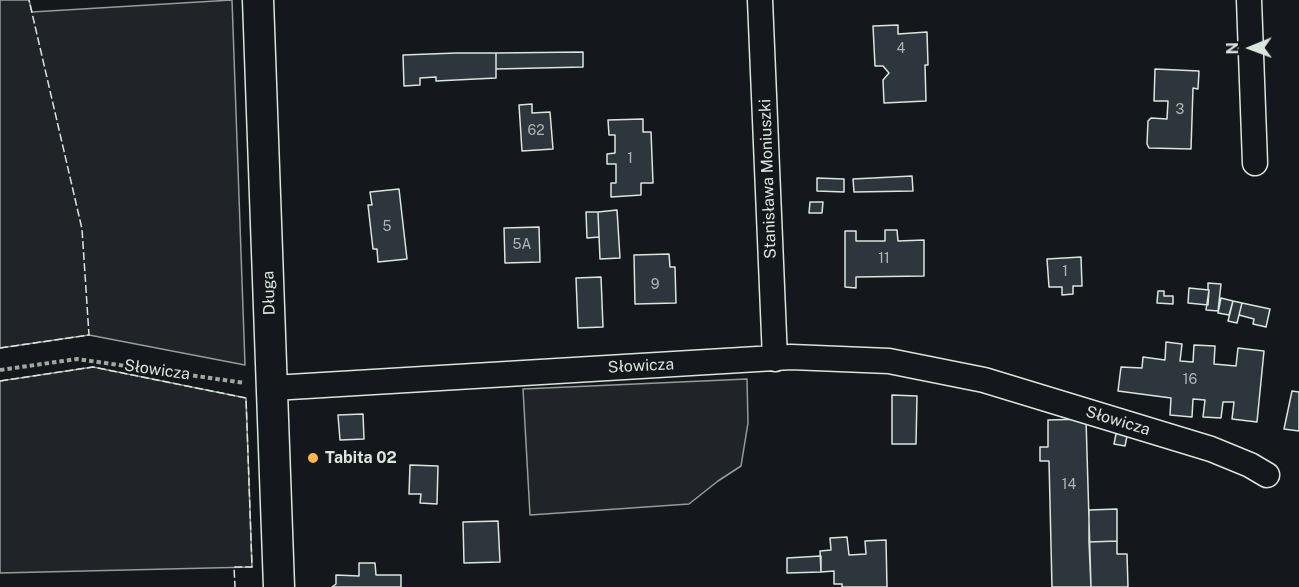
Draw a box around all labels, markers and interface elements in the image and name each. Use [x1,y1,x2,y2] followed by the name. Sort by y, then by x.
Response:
[1221,18,1281,78] north arrow
[897,41,905,57] house number: 4
[1223,42,1242,55] text: N
[756,99,780,259] street label: Stanisława Moniuszki
[1176,102,1184,118] house number: 3
[527,123,545,139] house number: 62
[627,151,633,167] house number: 1
[383,219,391,235] house number: 5
[513,237,531,253] house number: 5A
[878,251,890,267] house number: 11
[1062,264,1068,280] house number: 1
[259,271,279,315] street label: Długa
[651,277,659,293] house number: 9
[607,355,675,377] street label: Słowicza
[123,356,191,384] street label: Słowicza
[1183,372,1197,388] house number: 16
[1083,402,1153,440] street label: Słowicza
[325,448,397,468] place label: Tabita 02
[306,451,320,465] marker: Tabita 02
[1062,477,1076,493] house number: 14

